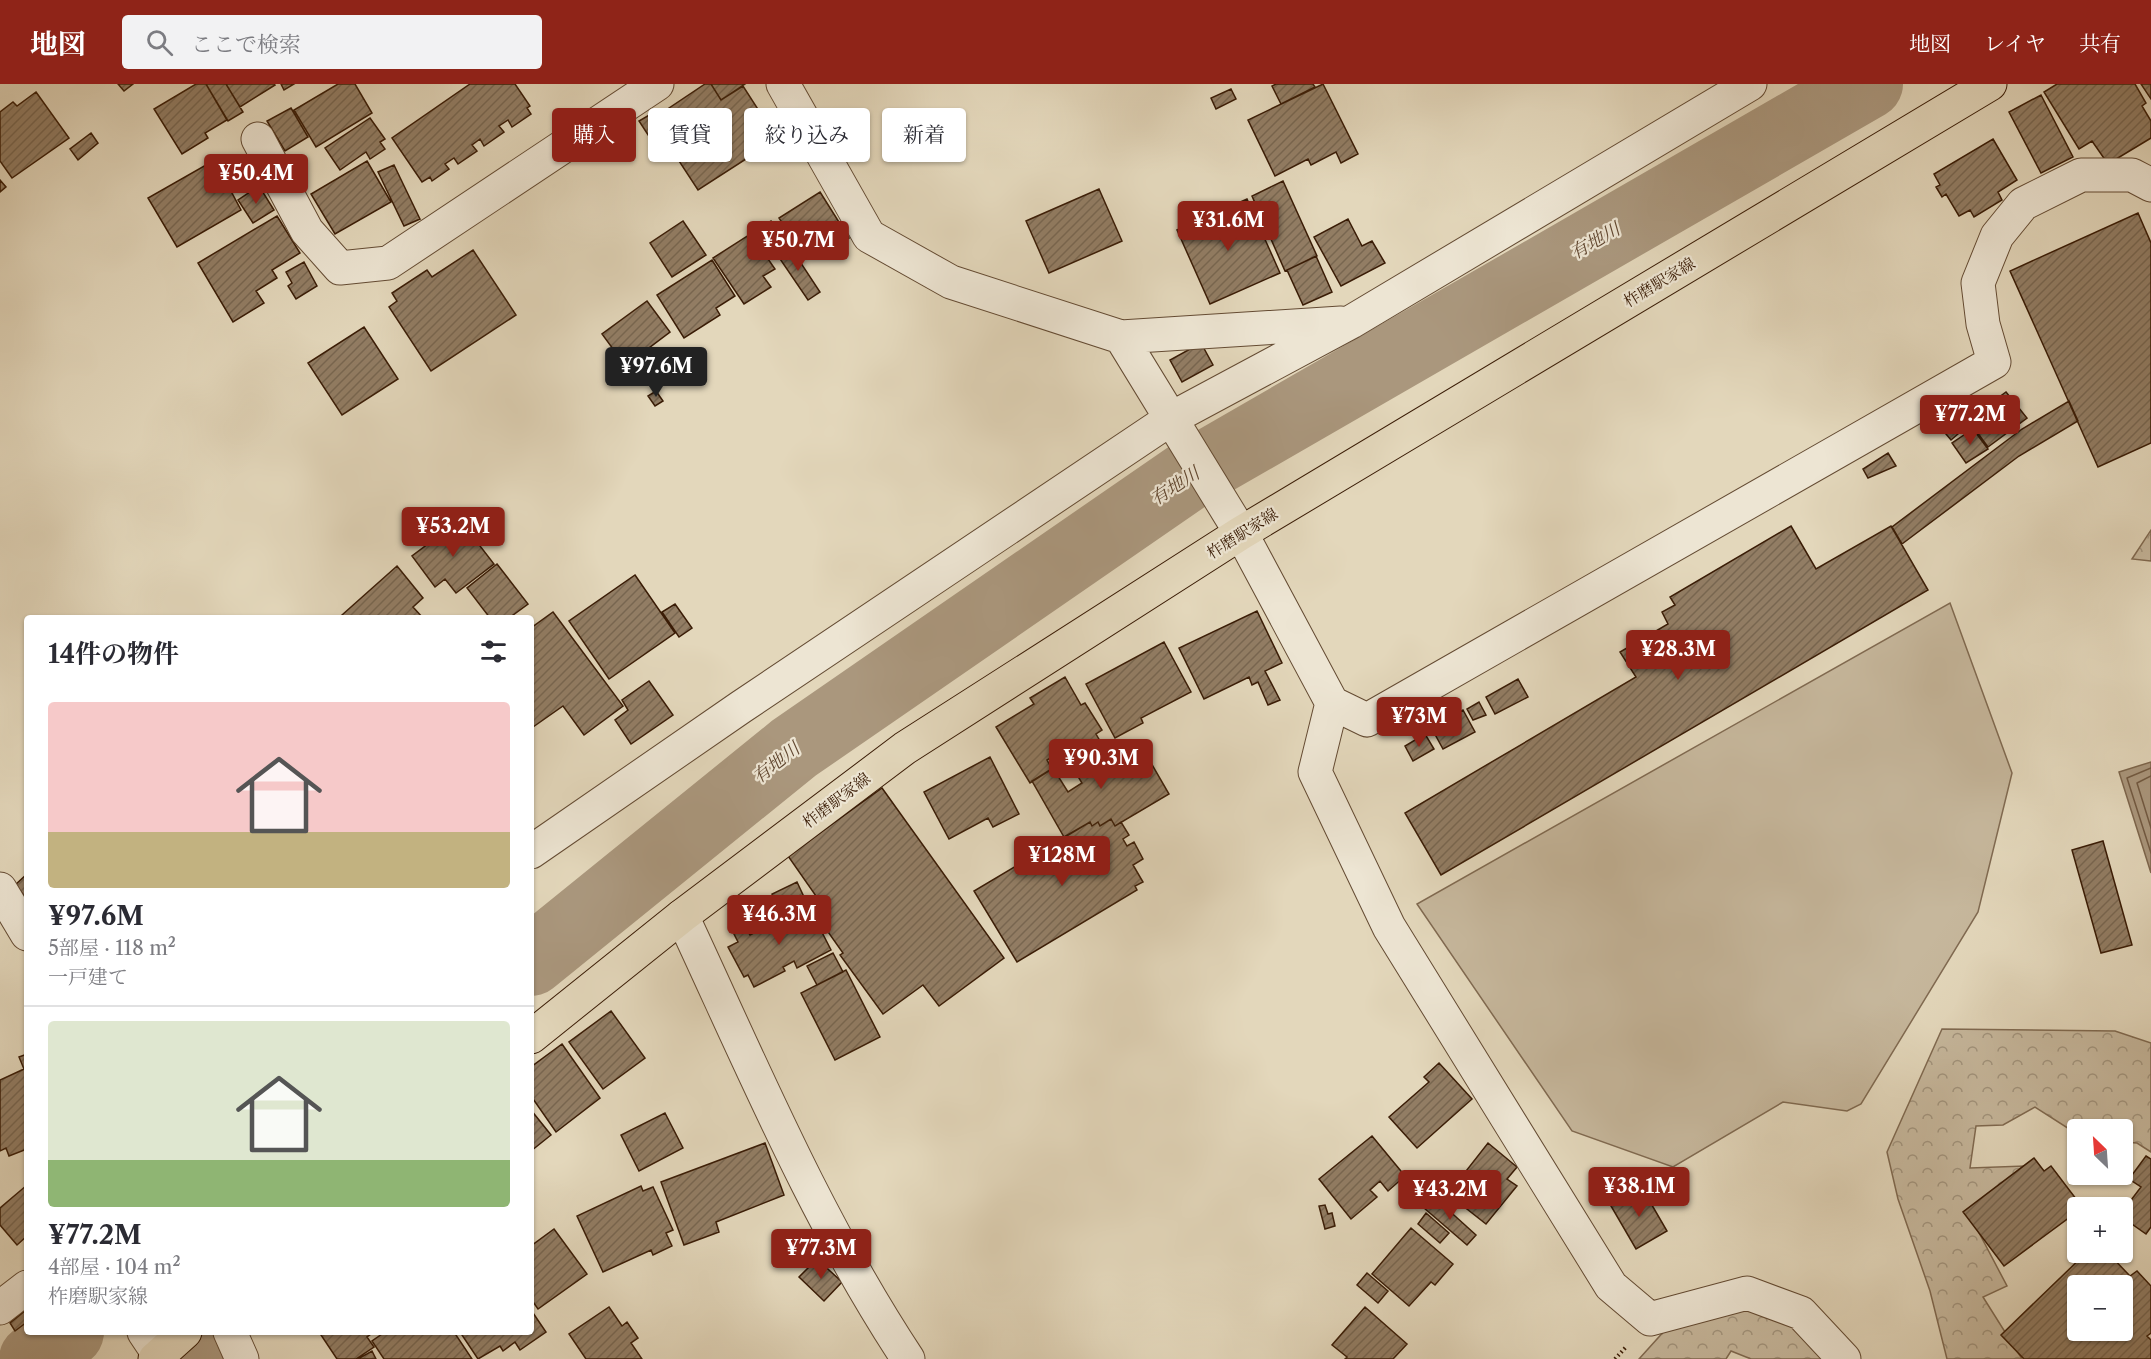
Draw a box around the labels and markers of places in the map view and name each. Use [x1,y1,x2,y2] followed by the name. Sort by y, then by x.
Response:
[207,154,305,205] pin: ¥50.4M
[1179,201,1277,252] pin: ¥31.6M
[749,221,847,272] pin: ¥50.7M
[607,347,705,398] pin: ¥97.6M
[1921,395,2019,446] pin: ¥77.2M
[404,507,502,558] pin: ¥53.2M
[1629,630,1727,681] pin: ¥28.3M
[1383,697,1455,748] pin: ¥73M
[1052,739,1150,790] pin: ¥90.3M
[1020,836,1104,887] pin: ¥128M
[730,895,828,946] pin: ¥46.3M
[1590,1167,1688,1218] pin: ¥38.1M
[1401,1170,1499,1221] pin: ¥43.2M
[772,1229,870,1280] pin: ¥77.3M

